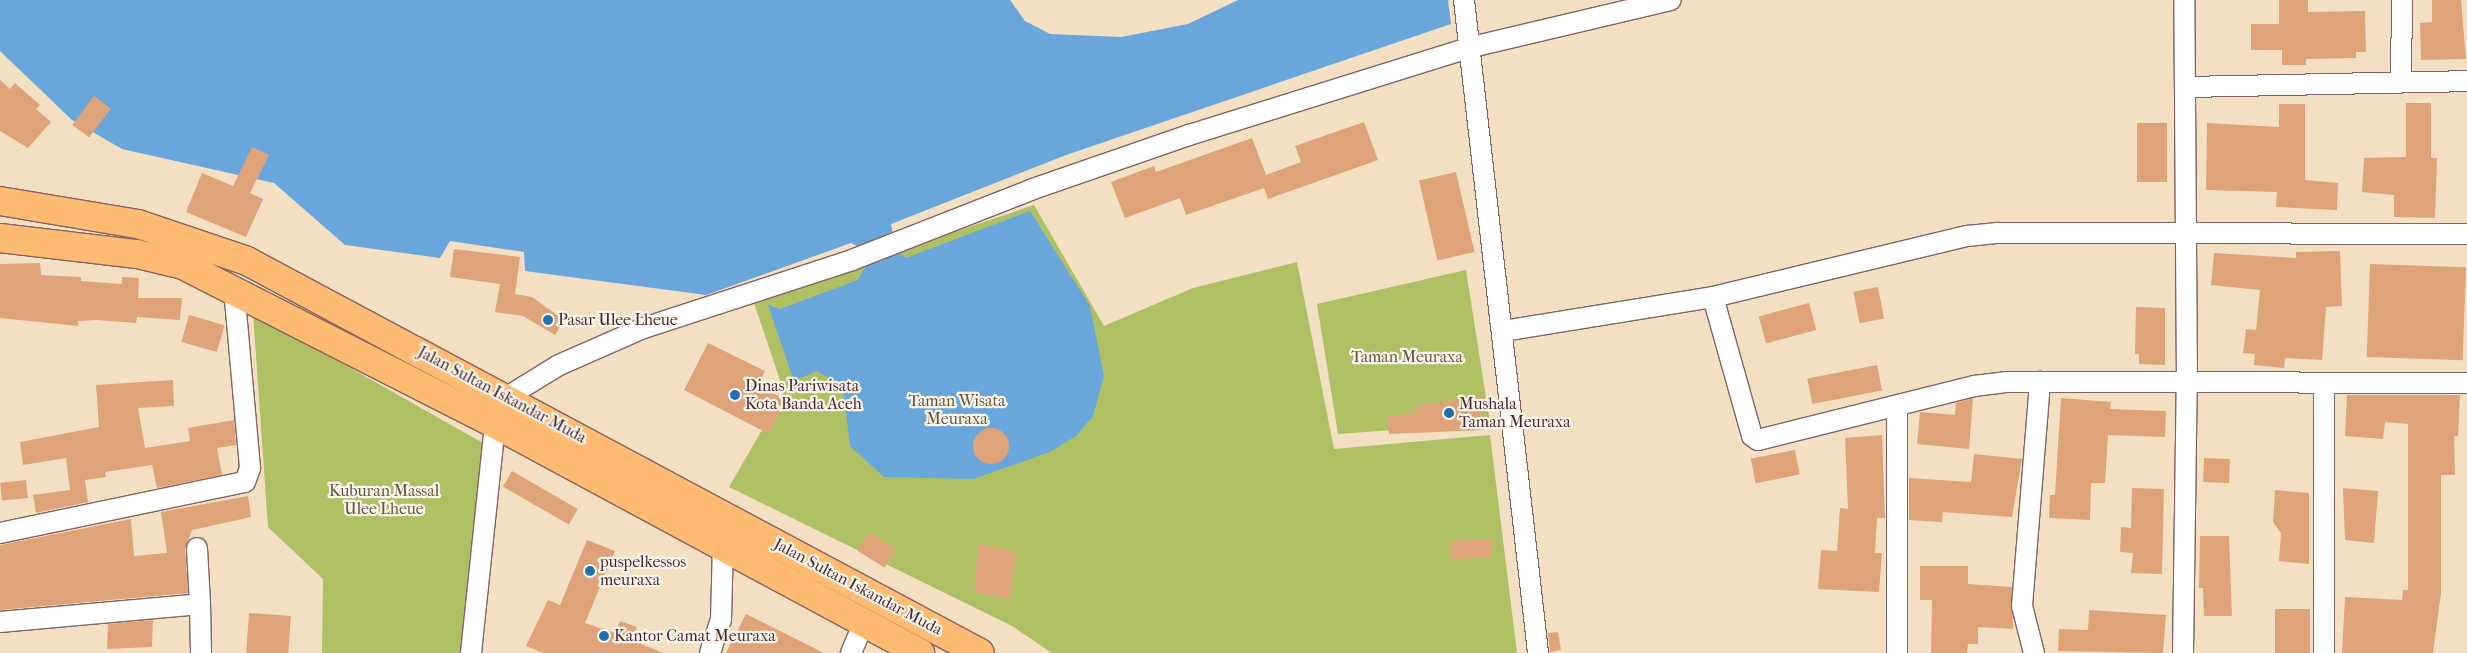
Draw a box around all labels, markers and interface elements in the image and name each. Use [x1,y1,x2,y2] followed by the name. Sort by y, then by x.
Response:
[558,310,678,330] place label: Pasar Ulee Lheue
[542,314,554,326] marker: Pasar Ulee Lheue
[415,342,589,448] street label: Jalan Sultan Iskandar Muda
[1351,347,1463,367] park label: Taman Meuraxa
[745,376,862,414] place label: Dinas Pariwisata Kota Banda Aceh
[729,389,741,401] marker: Dinas Pariwisata Kota Banda Aceh
[909,391,1006,429] park label: Taman Wisata Meuraxa
[1459,394,1571,432] place label: Mushala Taman Meuraxa
[1443,407,1455,419] marker: Mushala Taman Meuraxa
[329,481,439,519] park label: Kuburan Massal Ulee Lheue
[771,534,945,640] street label: Jalan Sultan Iskandar Muda
[600,552,686,590] place label: puspelkessos meuraxa
[584,565,596,577] marker: puspelkessos meuraxa
[614,626,776,646] place label: Kantor Camat Meuraxa
[598,630,610,642] marker: Kantor Camat Meuraxa

